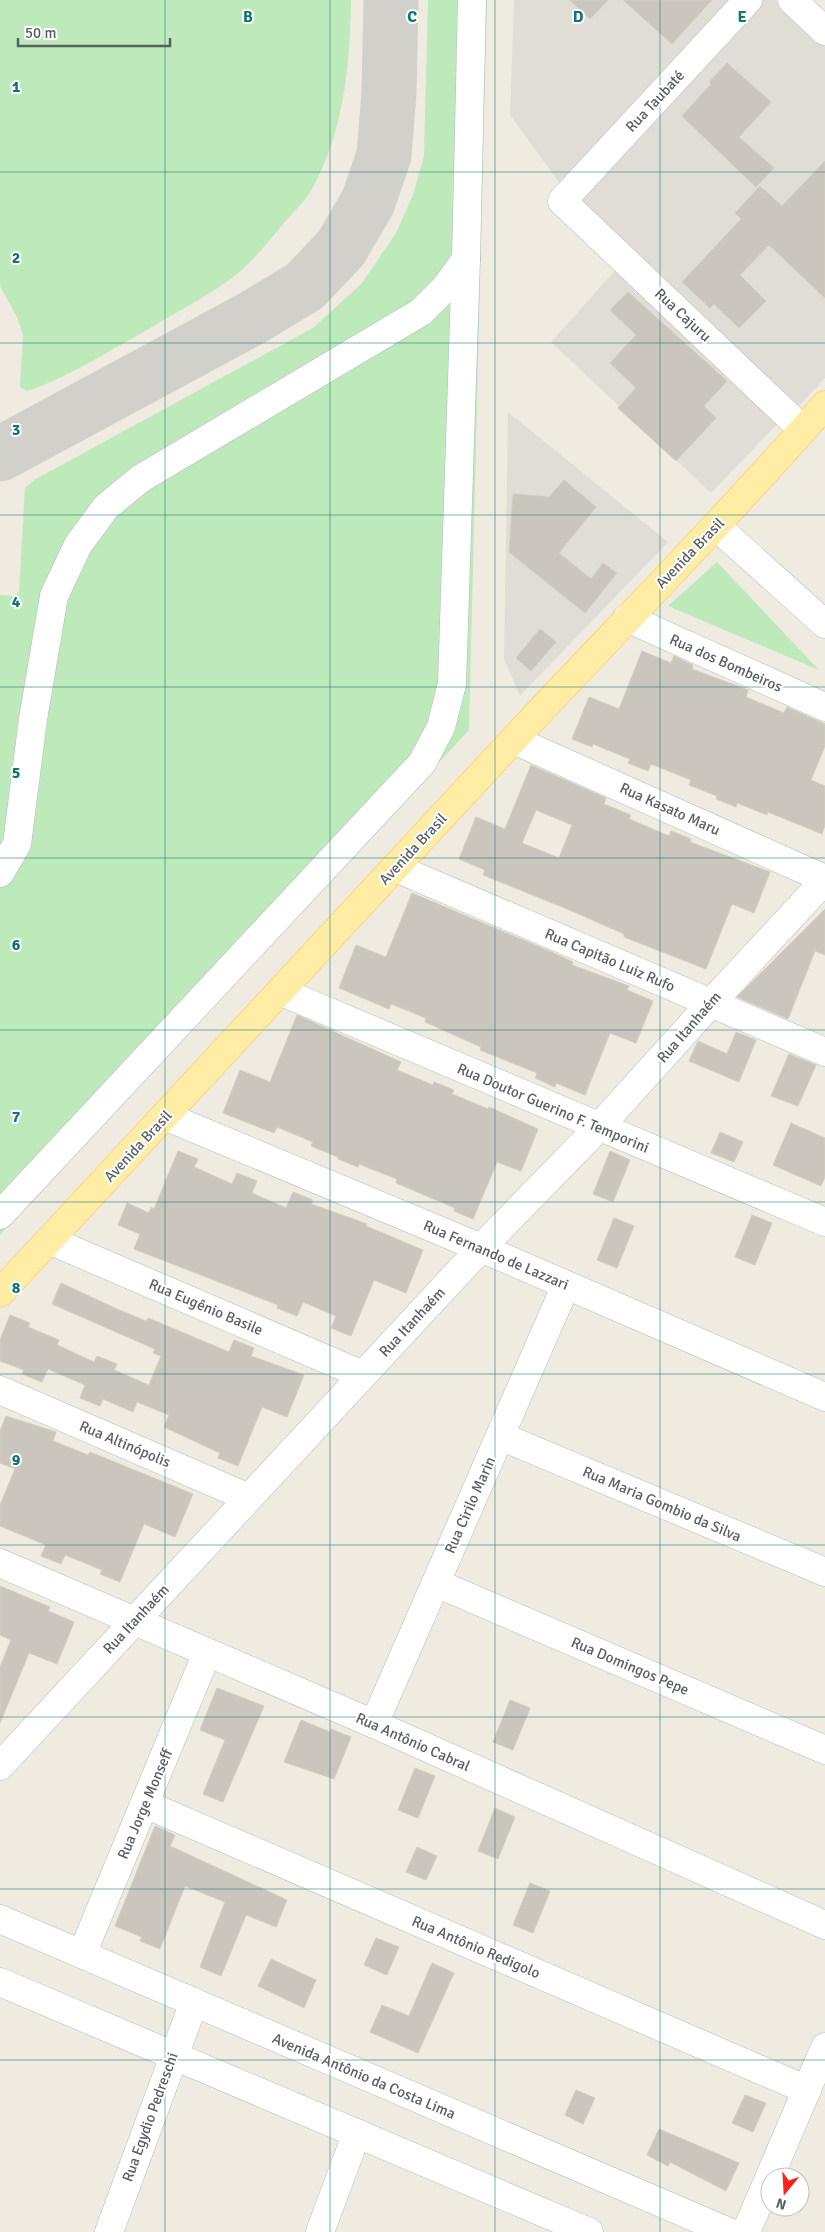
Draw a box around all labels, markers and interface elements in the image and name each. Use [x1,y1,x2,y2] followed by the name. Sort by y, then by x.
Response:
[243,7,253,27] text: B
[407,7,417,27] text: C
[573,7,584,27] text: D
[737,7,747,27] text: E
[18,15,170,47] scale bar
[25,24,56,42] text: 50 m
[622,66,688,136] street label: Rua Taubaté
[12,77,21,97] text: 1
[12,248,20,268] text: 2
[651,284,715,346] street label: Rua Cajuru
[12,420,20,440] text: 3
[652,514,728,592] street label: Avenida Brasil
[12,592,21,612] text: 4
[667,630,785,696] street label: Rua dos Bombeiros
[12,763,20,783] text: 5
[617,779,723,839] street label: Rua Kasato Maru
[375,810,451,888] street label: Avenida Brasil
[542,924,678,996] street label: Rua Capitão Luiz Rufo
[12,935,21,955] text: 6
[653,988,725,1066] street label: Rua Itanhaém
[454,1059,652,1157] street label: Rua Doutor Guerino F. Temporini
[12,1107,21,1127] text: 7
[100,1107,176,1185] street label: Avenida Brasil
[421,1216,571,1294] street label: Rua Fernando de Lazzari
[146,1275,266,1339] street label: Rua Eugênio Basile
[12,1278,21,1298] text: 8
[375,1284,449,1360] street label: Rua Itanhaém
[77,1417,174,1471] street label: Rua Altinópolis
[12,1450,21,1470] text: 9
[441,1454,499,1556] street label: Rua Cirilo Marin
[580,1462,744,1546] street label: Rua Maria Gombio da Silva
[99,1581,173,1657] street label: Rua Itanhaém
[568,1633,692,1699] street label: Rua Domingos Pepe
[353,1709,473,1775] street label: Rua Antônio Cabral
[114,1745,177,1862] street label: Rua Jorge Monseff
[409,1912,543,1982] street label: Rua Antônio Redigolo
[270,2029,458,2123] street label: Avenida Antônio da Costa Lima
[118,2050,182,2184] street label: Rua Egydio Pedreschi
[760,2167,810,2217] north arrow
[774,2194,788,2213] text: N

